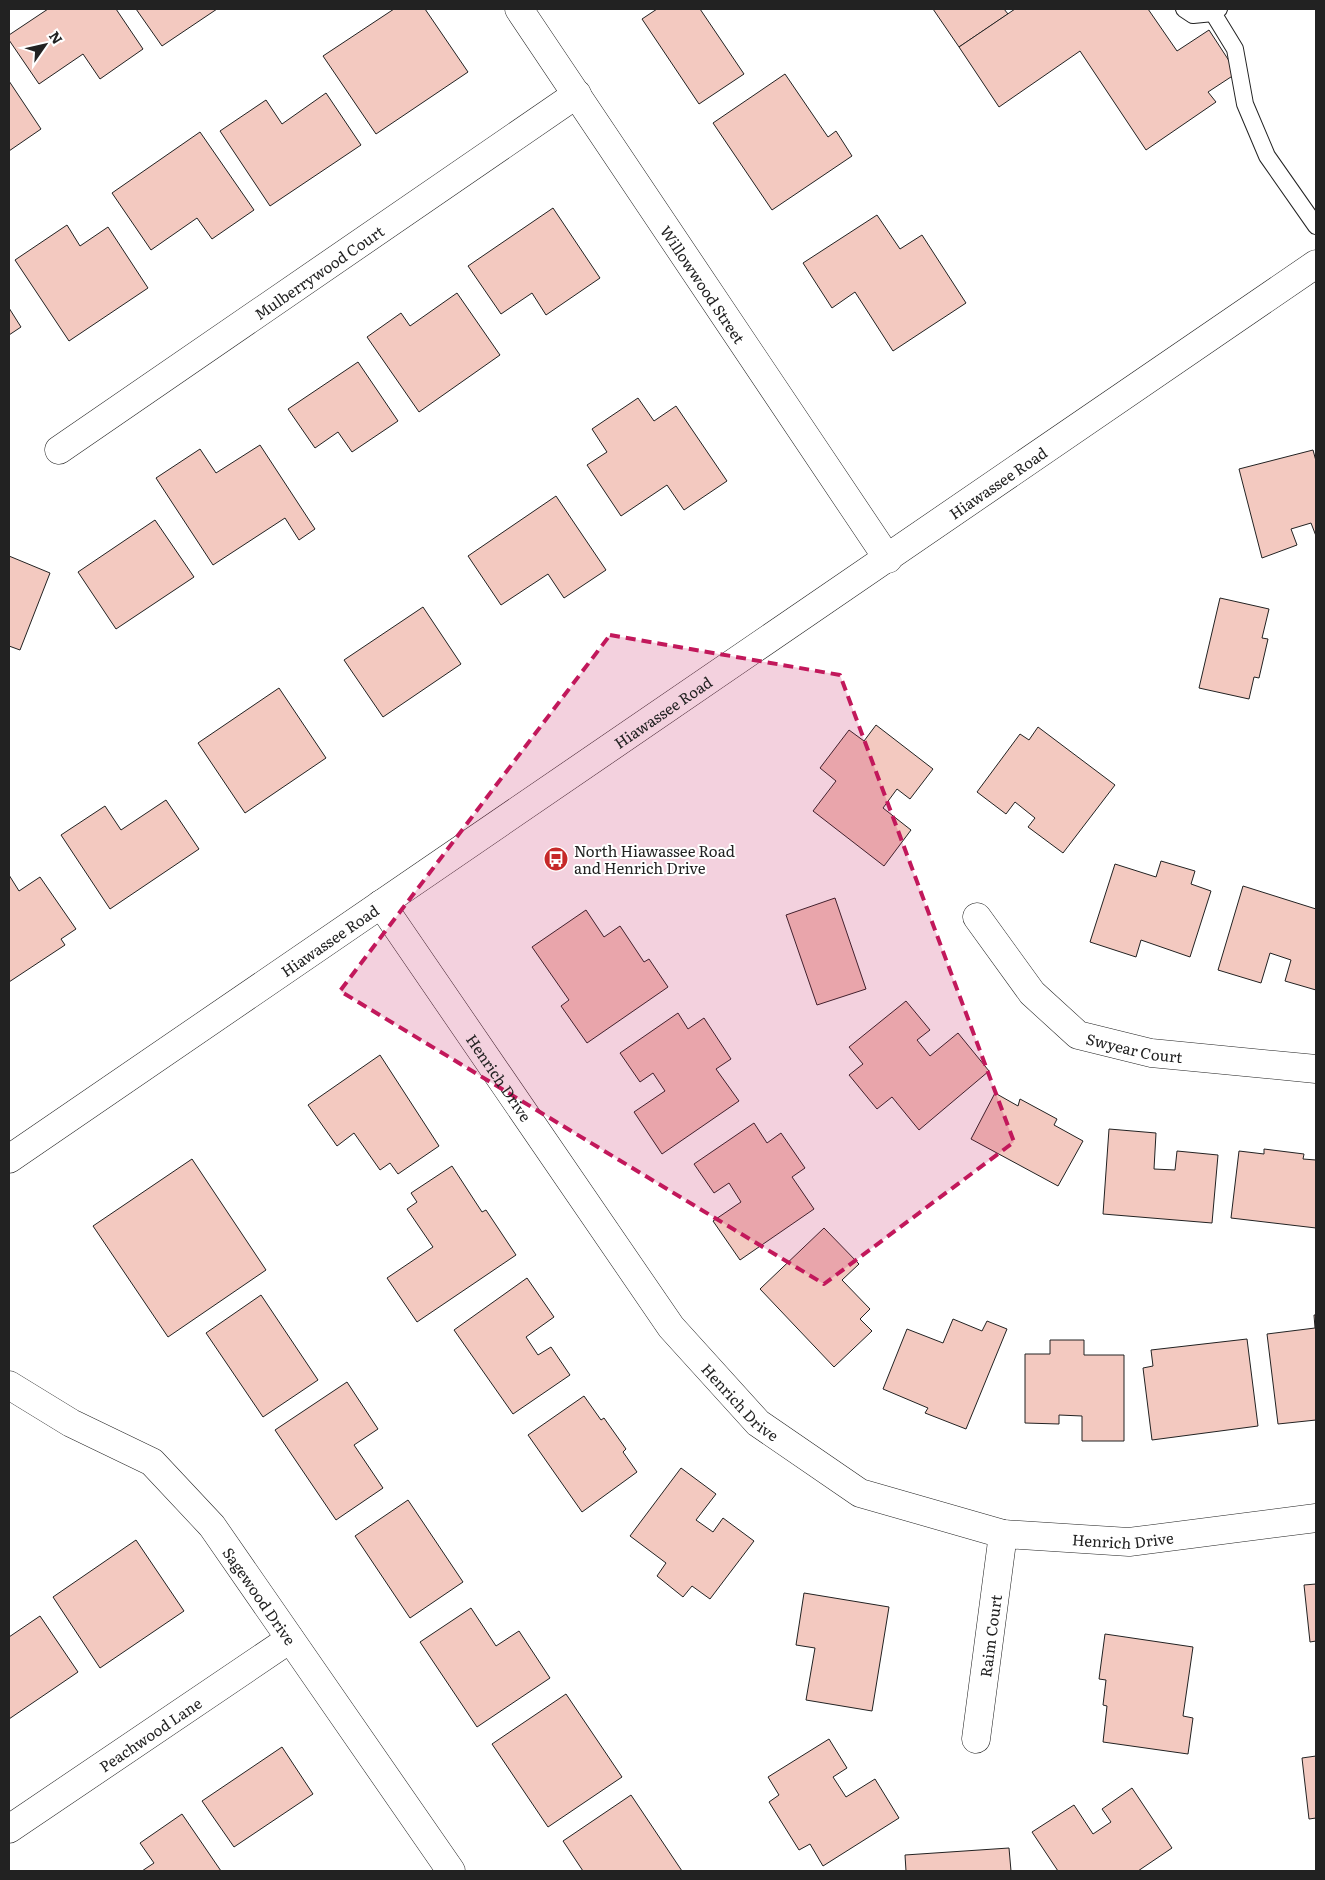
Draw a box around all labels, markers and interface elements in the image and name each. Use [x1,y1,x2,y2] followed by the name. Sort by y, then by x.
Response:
[20,20,70,70] north arrow
[45,27,68,48] text: N
[249,219,388,324] street label: Mulberrywood Court
[655,220,751,348] street label: Willowwood Street
[944,440,1051,524] street label: Hiawassee Road
[609,670,716,753] street label: Hiawassee Road
[574,839,735,879] place label: North Hiawassee Road and Henrich Drive
[543,846,569,872] bus stop icon: North Hiawassee Road and Henrich Drive
[275,898,383,982] street label: Hiawassee Road
[1084,1026,1184,1067] street label: Swyear Court
[461,1029,538,1126] street label: Henrich Drive
[697,1357,784,1446] street label: Henrich Drive
[1071,1525,1175,1554] street label: Henrich Drive
[218,1542,302,1649] street label: Sagewood Drive
[973,1593,1006,1679] street label: Raim Court
[94,1691,206,1777] street label: Peachwood Lane

